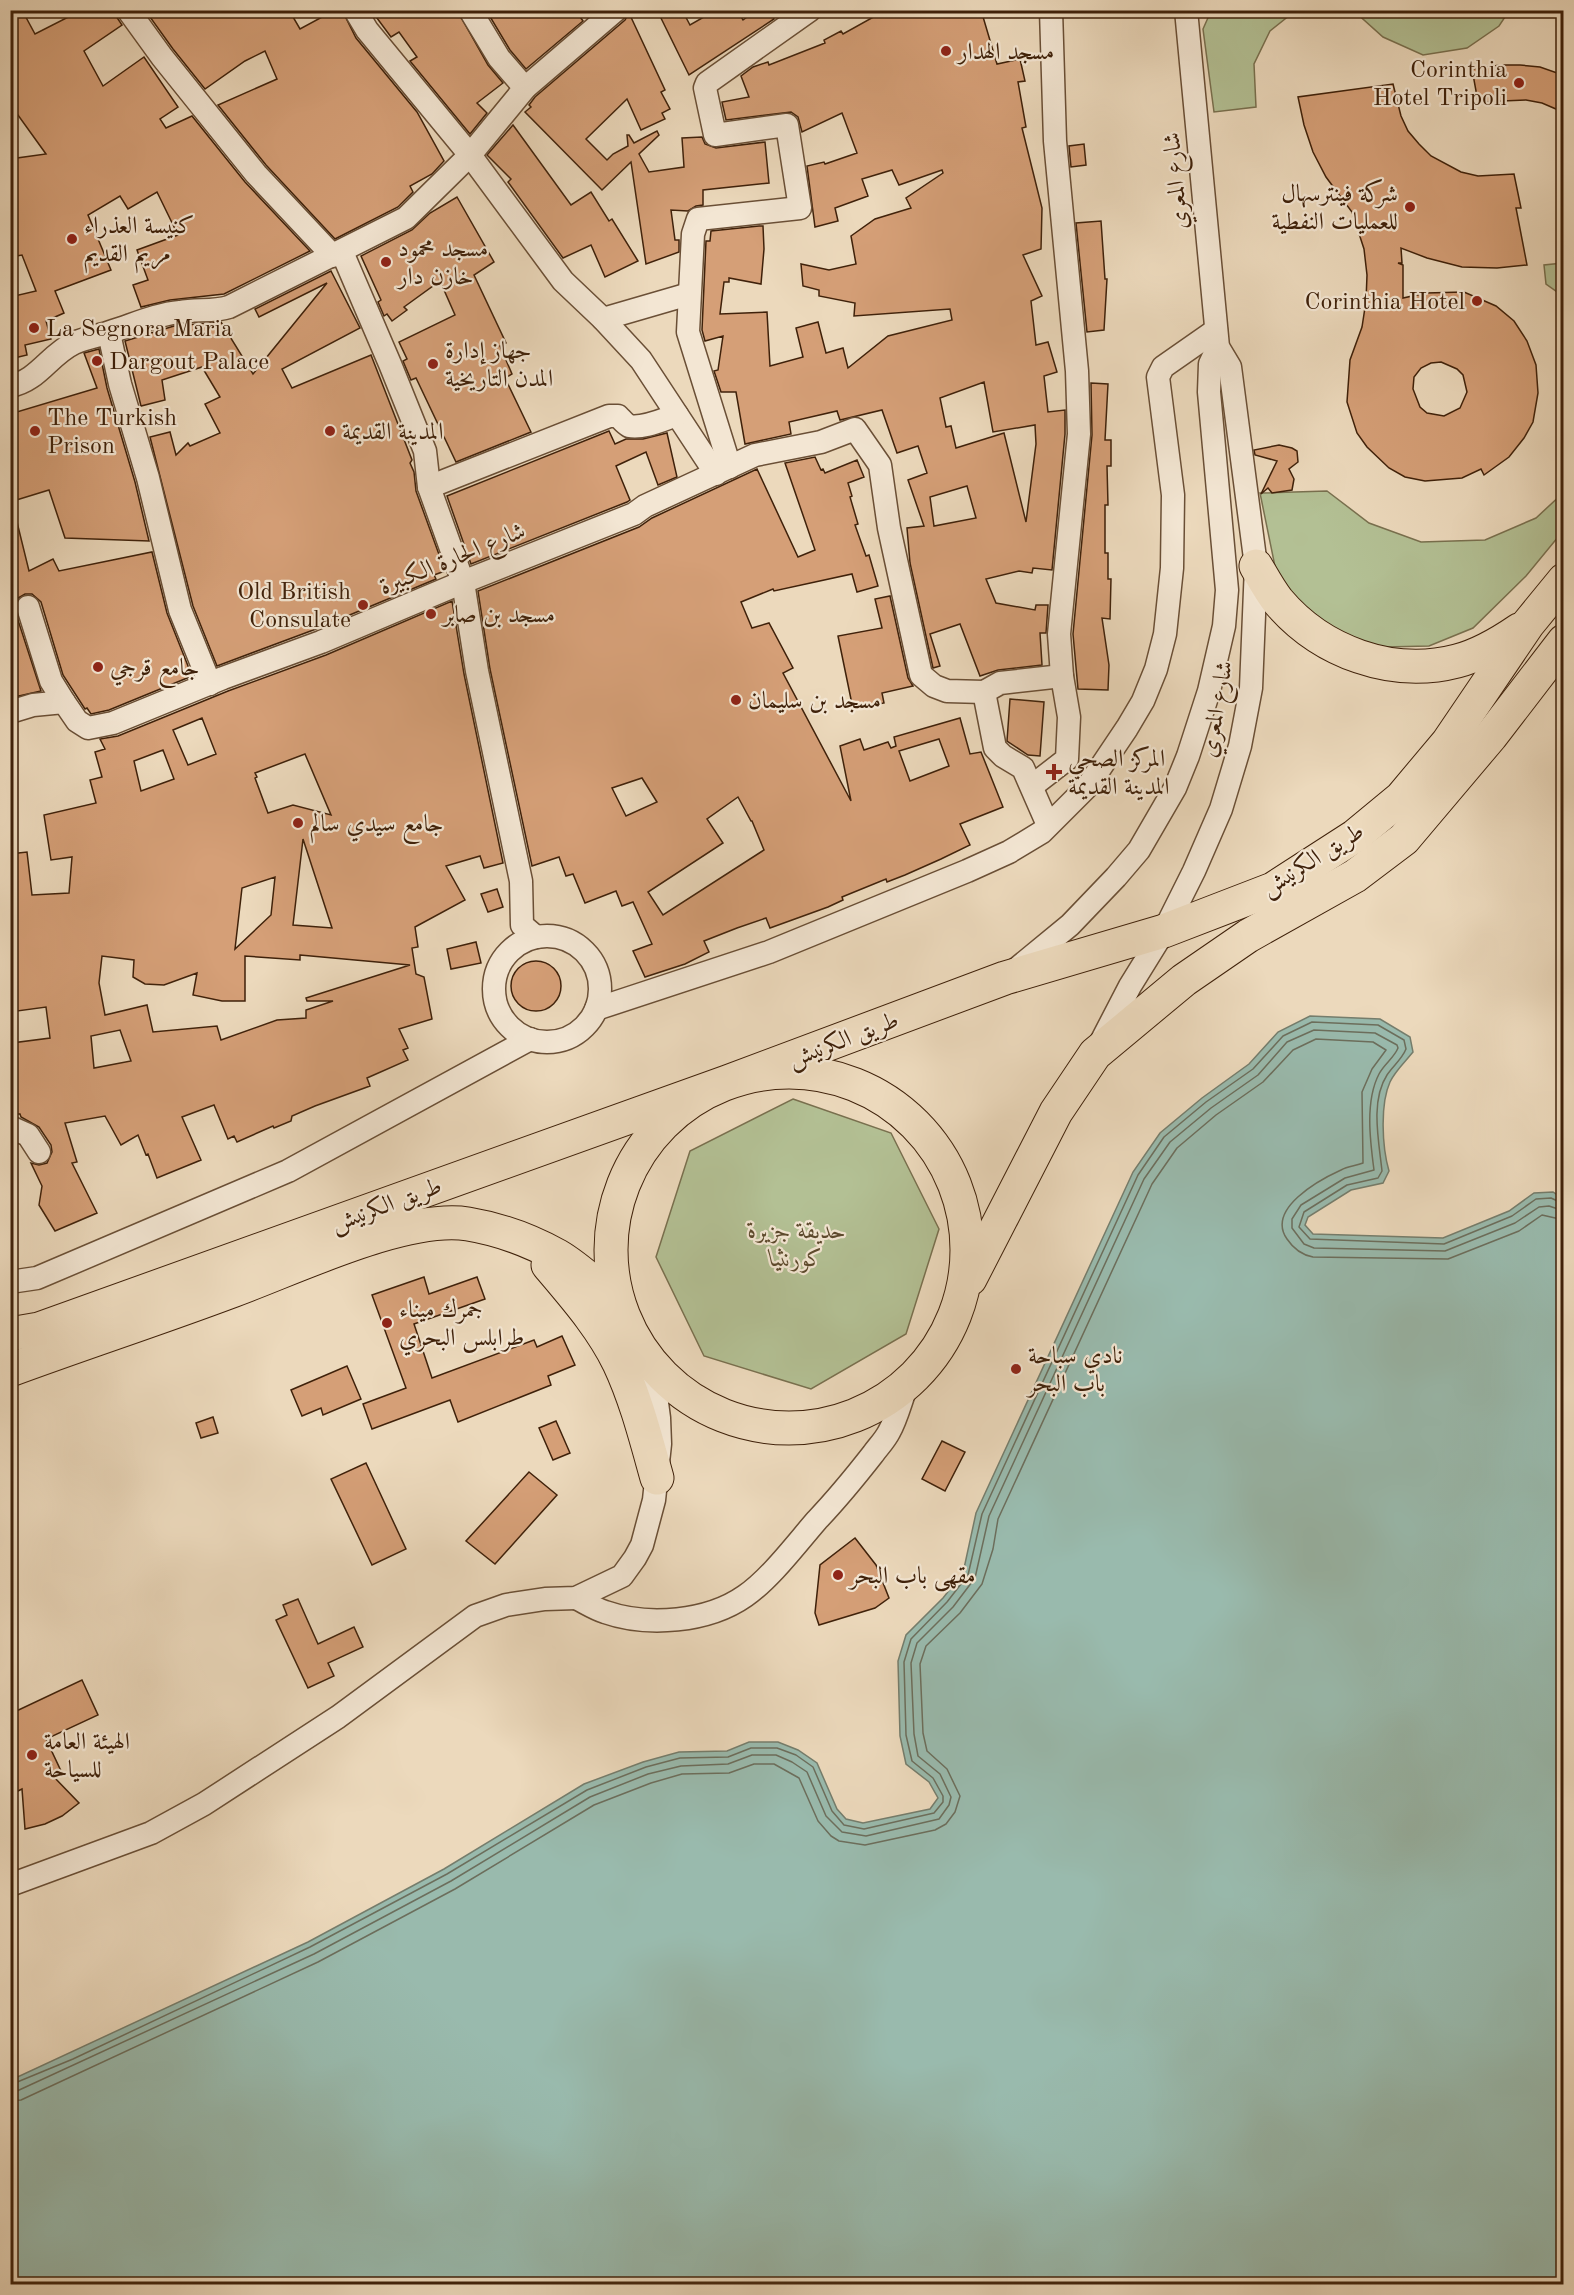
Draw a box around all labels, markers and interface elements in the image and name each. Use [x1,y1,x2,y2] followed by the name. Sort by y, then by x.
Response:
[956,41,1054,65] place label: مسجد الهدار
[939,44,953,58] marker: مسجد الهدار
[1373,59,1507,111] place label: Corinthia Hotel Tripoli
[1512,76,1526,90] marker: Corinthia Hotel Tripoli
[1161,131,1199,230] street label: شارع المعري
[1271,178,1398,235] place label: شركة فينترسهال للعمليات النفطية
[1403,200,1417,214] marker: شركة فينترسهال للعمليات النفطية
[84,214,194,274] place label: كنيسة العذراء مريم القديم
[65,232,79,246] marker: كنيسة العذراء مريم القديم
[396,238,488,290] place label: مسجد محمود خازن دار
[379,255,393,269] marker: مسجد محمود خازن دار
[1304,291,1465,315] place label: Corinthia Hotel
[1470,294,1484,308] marker: Corinthia Hotel
[46,318,233,342] place label: La Segnora Maria
[27,321,41,335] marker: La Segnora Maria
[445,340,553,392] place label: جهاز إدارة المدن التاريخية
[109,351,269,375] place label: Dargout Palace
[90,354,104,368] marker: Dargout Palace
[426,357,440,371] marker: جهاز إدارة المدن التاريخية
[47,407,177,459] place label: The Turkish Prison
[342,421,443,446] place label: المدينة القديمة
[28,424,42,438] marker: The Turkish Prison
[323,424,337,438] marker: المدينة القديمة
[376,518,531,606] street label: شارع الحارة الكبيرة
[237,581,351,633] place label: Old British Consulate
[356,598,370,612] marker: Old British Consulate
[440,604,555,628] place label: مسجد بن صابر
[424,607,438,621] marker: مسجد بن صابر
[110,657,199,689] place label: جامع قرجي
[1198,659,1244,760] street label: شارع المعري
[91,660,105,674] marker: جامع قرجي
[748,690,881,714] place label: مسجد بن سليمان
[729,693,743,707] marker: مسجد بن سليمان
[1068,745,1169,801] place label: المركز الصحي المدينة القديمة
[1045,763,1063,781] marker: المركز الصحي المدينة القديمة
[310,812,444,845] place label: جامع سيدي سالم
[291,816,305,830] marker: جامع سيدي سالم
[1256,818,1370,903] street label: طريق الكرنيش
[784,1007,903,1075] street label: طريق الكرنيش
[327,1173,446,1239] street label: طريق الكرنيش
[747,1220,846,1273] park label: حديقة جزيرة كورنثيا
[399,1297,524,1356] place label: جمرك ميناء طرابلس البحري
[380,1316,394,1330] marker: جمرك ميناء طرابلس البحري
[1025,1345,1123,1398] place label: نادي سباحة باب البحر
[1009,1362,1023,1376] marker: نادي سباحة باب البحر
[847,1565,976,1592] place label: مقهى باب البحر
[831,1568,845,1582] marker: مقهى باب البحر
[44,1731,130,1783] place label: الهيئة العامة للسياحة
[25,1748,39,1762] marker: الهيئة العامة للسياحة

